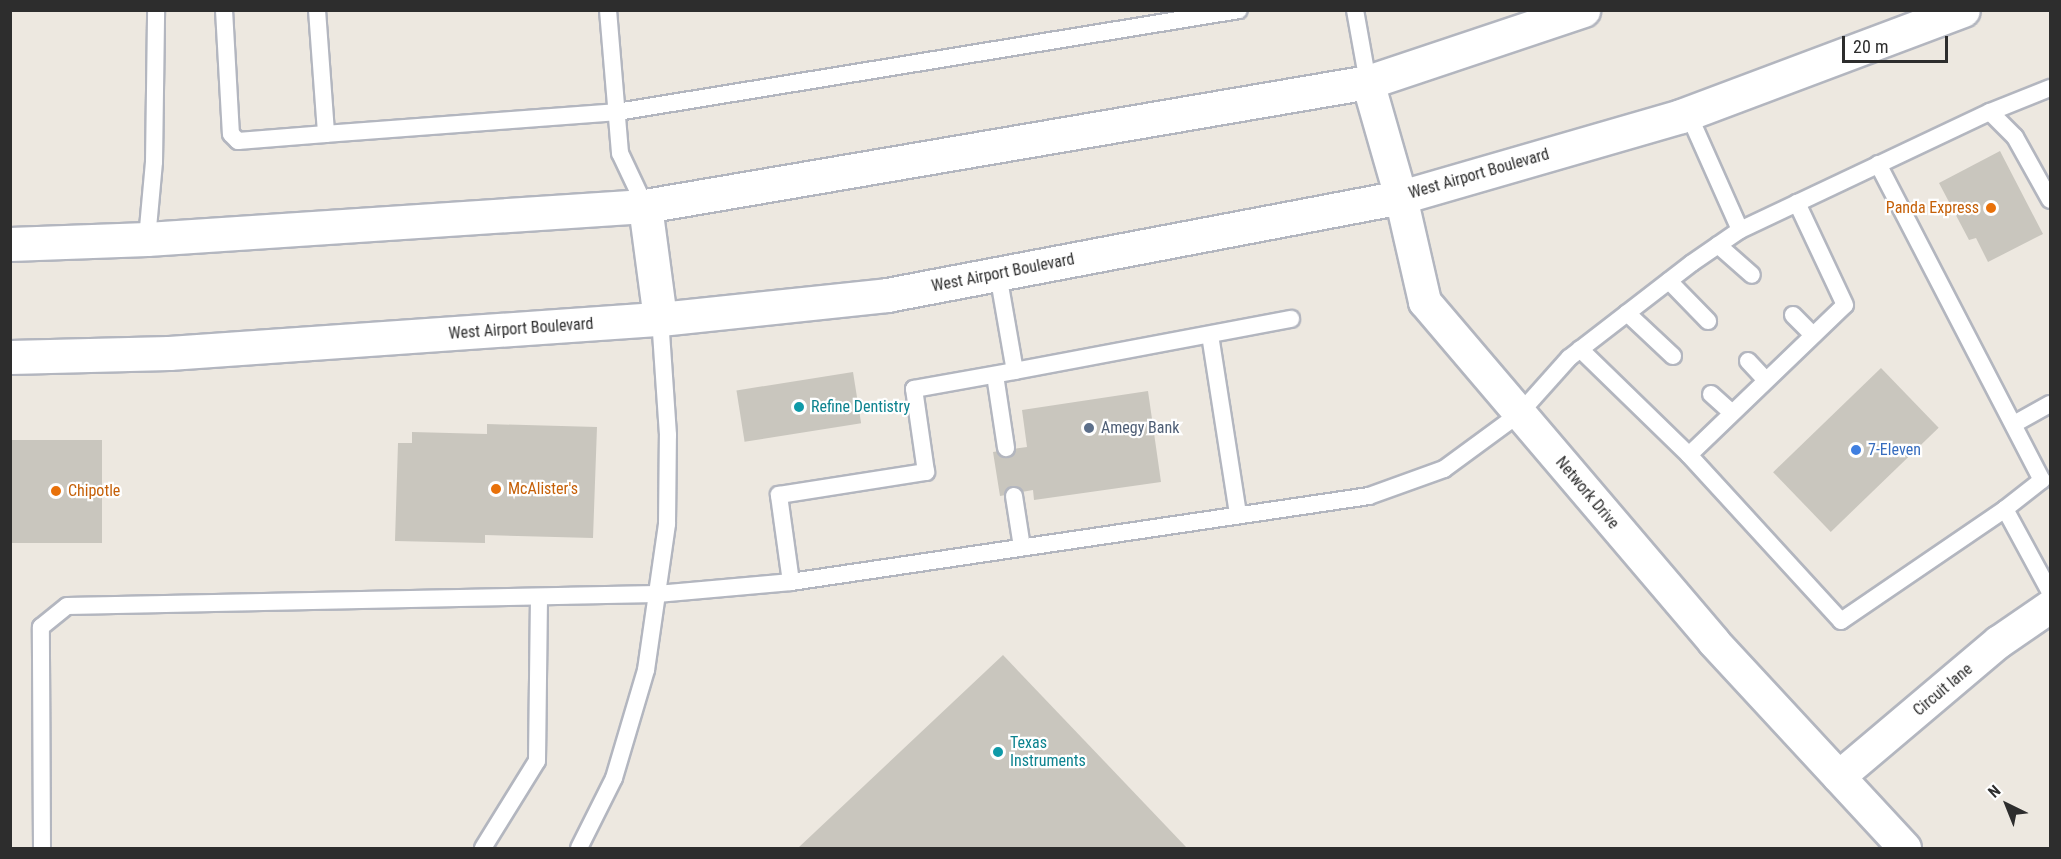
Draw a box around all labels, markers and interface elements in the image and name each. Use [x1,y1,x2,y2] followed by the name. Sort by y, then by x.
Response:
[1845,24,1952,62] scale bar
[1853,36,1888,57] text: 20 m
[1407,145,1551,203] street label: West Airport Boulevard
[1886,198,1979,218] place label: Panda Express
[1984,201,1998,215] marker: Panda Express
[930,250,1076,296] street label: West Airport Boulevard
[448,314,594,344] street label: West Airport Boulevard
[811,397,910,417] place label: Refine Dentistry
[792,400,806,414] marker: Refine Dentistry
[1101,418,1179,438] place label: Amegy Bank
[1082,421,1096,435] marker: Amegy Bank
[1868,440,1921,460] place label: 7-Eleven
[1849,443,1863,457] marker: 7-Eleven
[1551,453,1623,533] street label: Network Drive
[508,479,578,499] place label: McAlister's
[68,481,120,501] place label: Chipotle
[489,482,503,496] marker: McAlister's
[49,484,63,498] marker: Chipotle
[1910,660,1976,720] street label: Circuit lane
[1010,733,1086,771] place label: Texas Instruments
[991,745,1005,759] marker: Texas Instruments
[1977,775,2037,835] north arrow
[1984,781,2004,802] text: N

